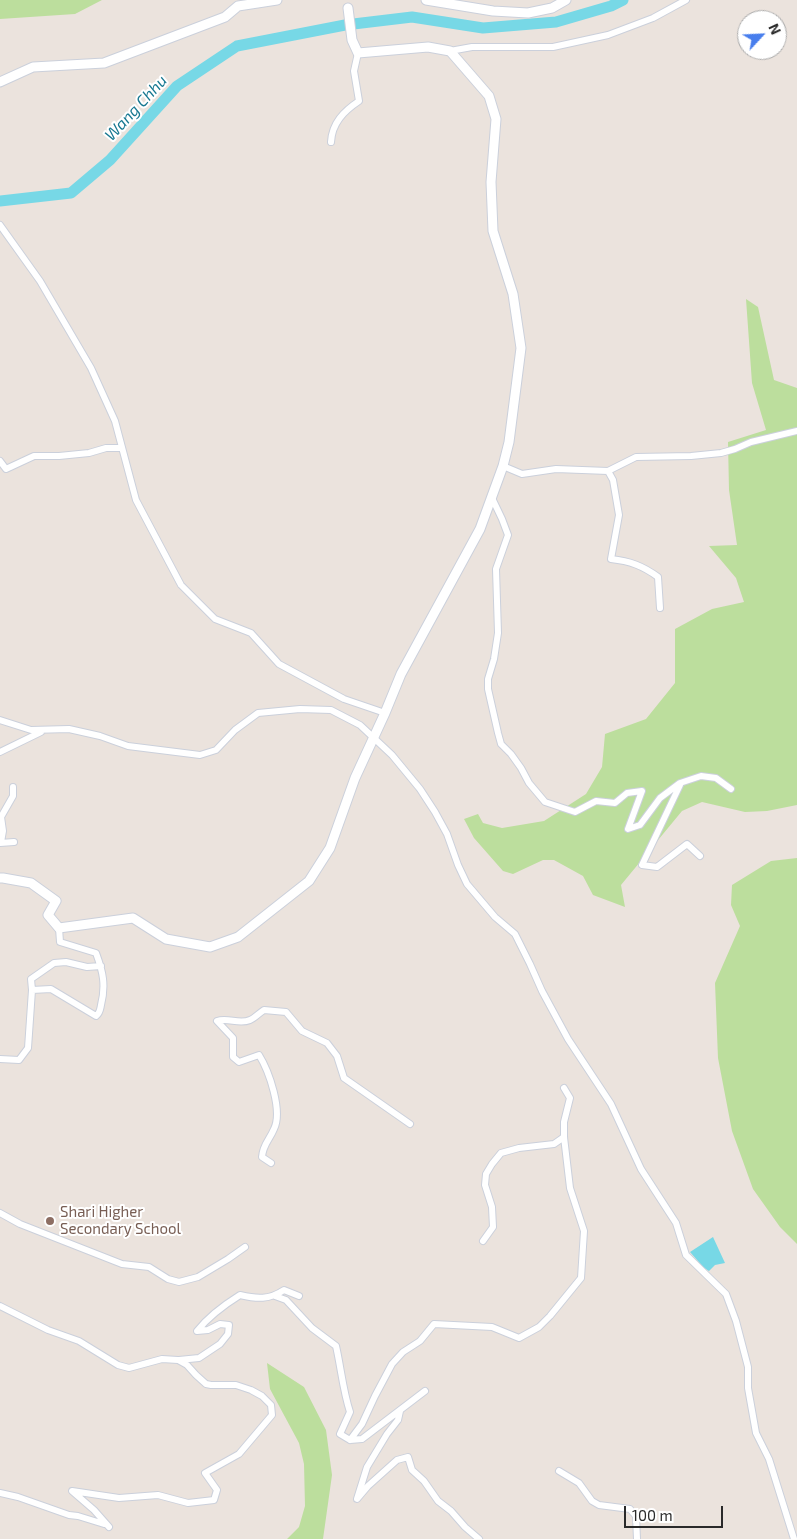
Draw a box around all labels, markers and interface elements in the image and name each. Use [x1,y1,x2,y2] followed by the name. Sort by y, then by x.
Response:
[737,10,787,60] north arrow
[765,21,785,37] text: N
[101,71,171,145] water label: Wang Chhu
[60,1203,181,1238] place label: Shari Higher Secondary School
[44,1215,56,1227] marker: Shari Higher Secondary School
[627,1496,726,1528] scale bar
[632,1506,673,1524] text: 100 m

